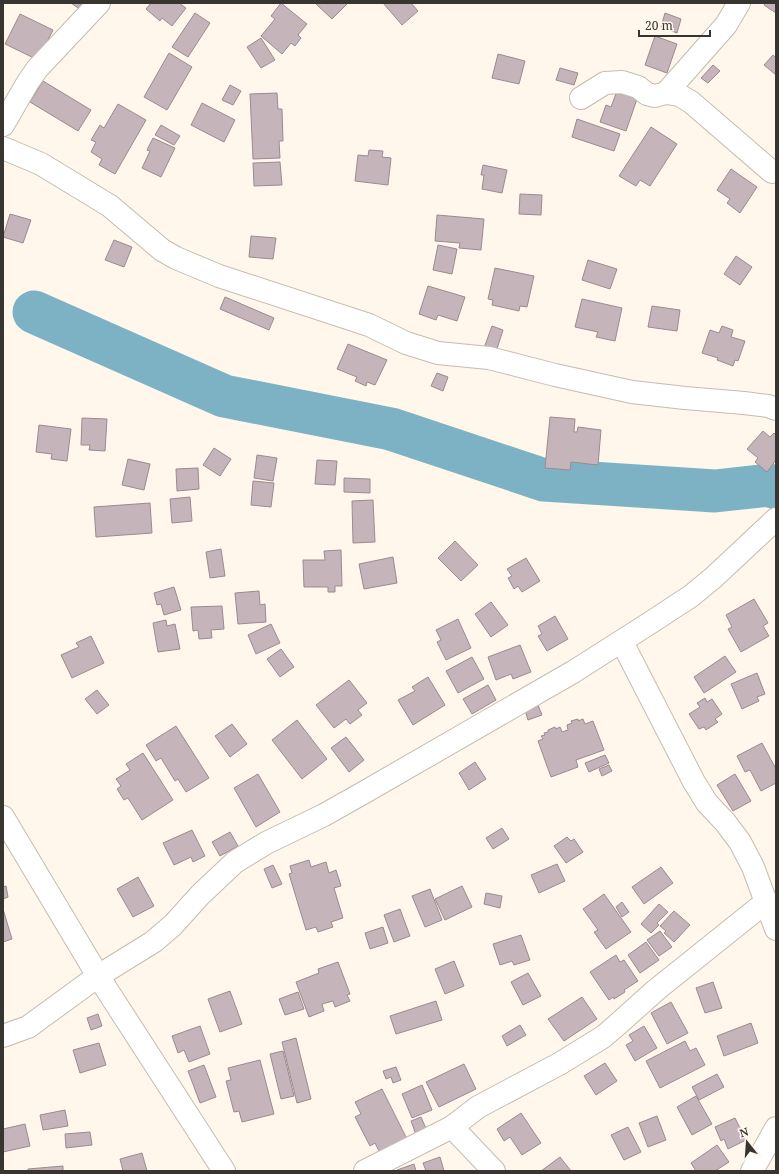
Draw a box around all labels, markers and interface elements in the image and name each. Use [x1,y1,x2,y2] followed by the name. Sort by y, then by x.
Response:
[639,12,710,38] scale bar
[645,17,673,34] text: 20 m
[727,1122,767,1162] north arrow
[738,1123,751,1140] text: N

